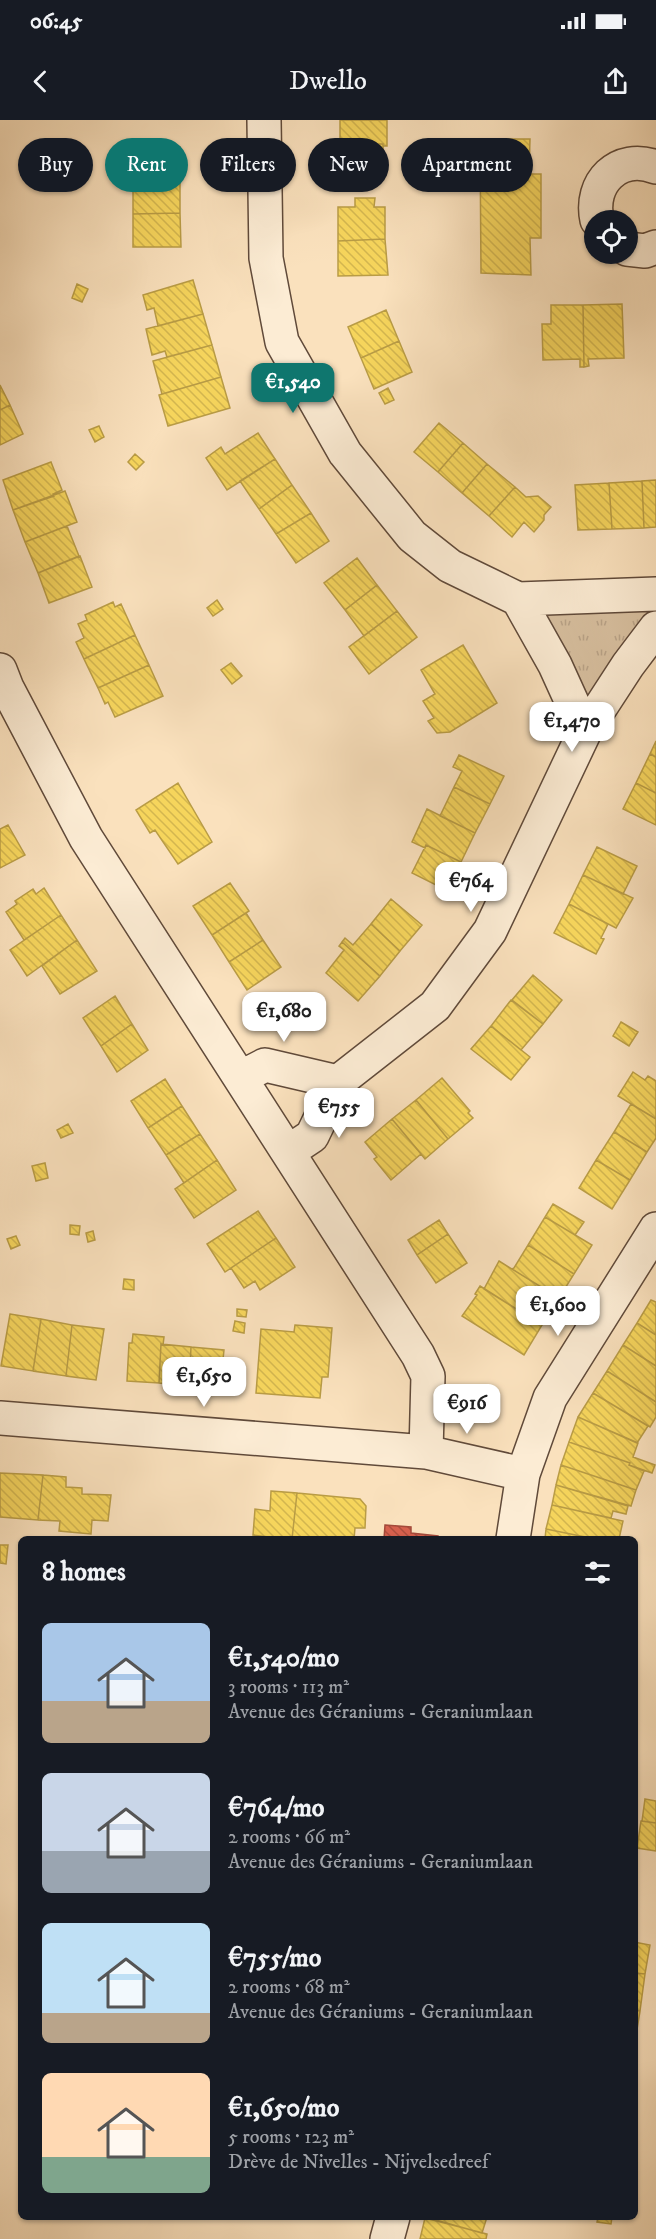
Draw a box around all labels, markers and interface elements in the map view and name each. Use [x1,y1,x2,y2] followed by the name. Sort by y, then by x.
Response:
[30,8,83,35] text: 06:45
[289,64,367,98] text: Dwello
[24,65,57,98] icon: back
[599,65,632,98] icon: share
[18,138,93,192] chip: Buy
[105,138,188,192] chip: Rent
[200,138,296,192] chip: Filters
[308,138,389,192] chip: New
[401,138,533,192] chip: Apartment
[584,210,638,264] map controls
[584,210,638,264] button: locate
[244,363,342,414] pin: €1,540
[265,370,321,395] text: €1,540
[523,702,621,753] pin: €1,470
[544,709,601,734] text: €1,470
[435,862,507,913] pin: €764
[449,869,493,894] text: €764
[235,992,333,1043] pin: €1,680
[256,999,312,1024] text: €1,680
[303,1088,375,1139] pin: €755
[318,1095,360,1120] text: €755
[509,1286,607,1337] pin: €1,600
[530,1293,586,1318] text: €1,600
[155,1357,253,1408] pin: €1,650
[176,1364,232,1389] text: €1,650
[431,1384,503,1435] pin: €916
[447,1391,487,1416] text: €916
[42,1556,126,1589] text: 8 homes
[581,1556,614,1589] icon: filters
[228,1642,339,1675] text: €1,540/mo
[90,1647,162,1719] icon: home
[228,1675,349,1700] text: 3 rooms · 113 m²
[228,1700,533,1725] text: Avenue des Géraniums - Geraniumlaan
[228,1792,325,1825] text: €764/mo
[90,1797,162,1869] icon: home
[228,1825,350,1850] text: 2 rooms · 66 m²
[228,1850,533,1875] text: Avenue des Géraniums - Geraniumlaan
[228,1942,321,1975] text: €755/mo
[90,1947,162,2019] icon: home
[228,1975,350,2000] text: 2 rooms · 68 m²
[228,2000,533,2025] text: Avenue des Géraniums - Geraniumlaan
[228,2092,339,2125] text: €1,650/mo
[90,2097,162,2169] icon: home
[228,2125,354,2150] text: 5 rooms · 123 m²
[228,2150,488,2175] text: Drève de Nivelles - Nijvelsedreef

